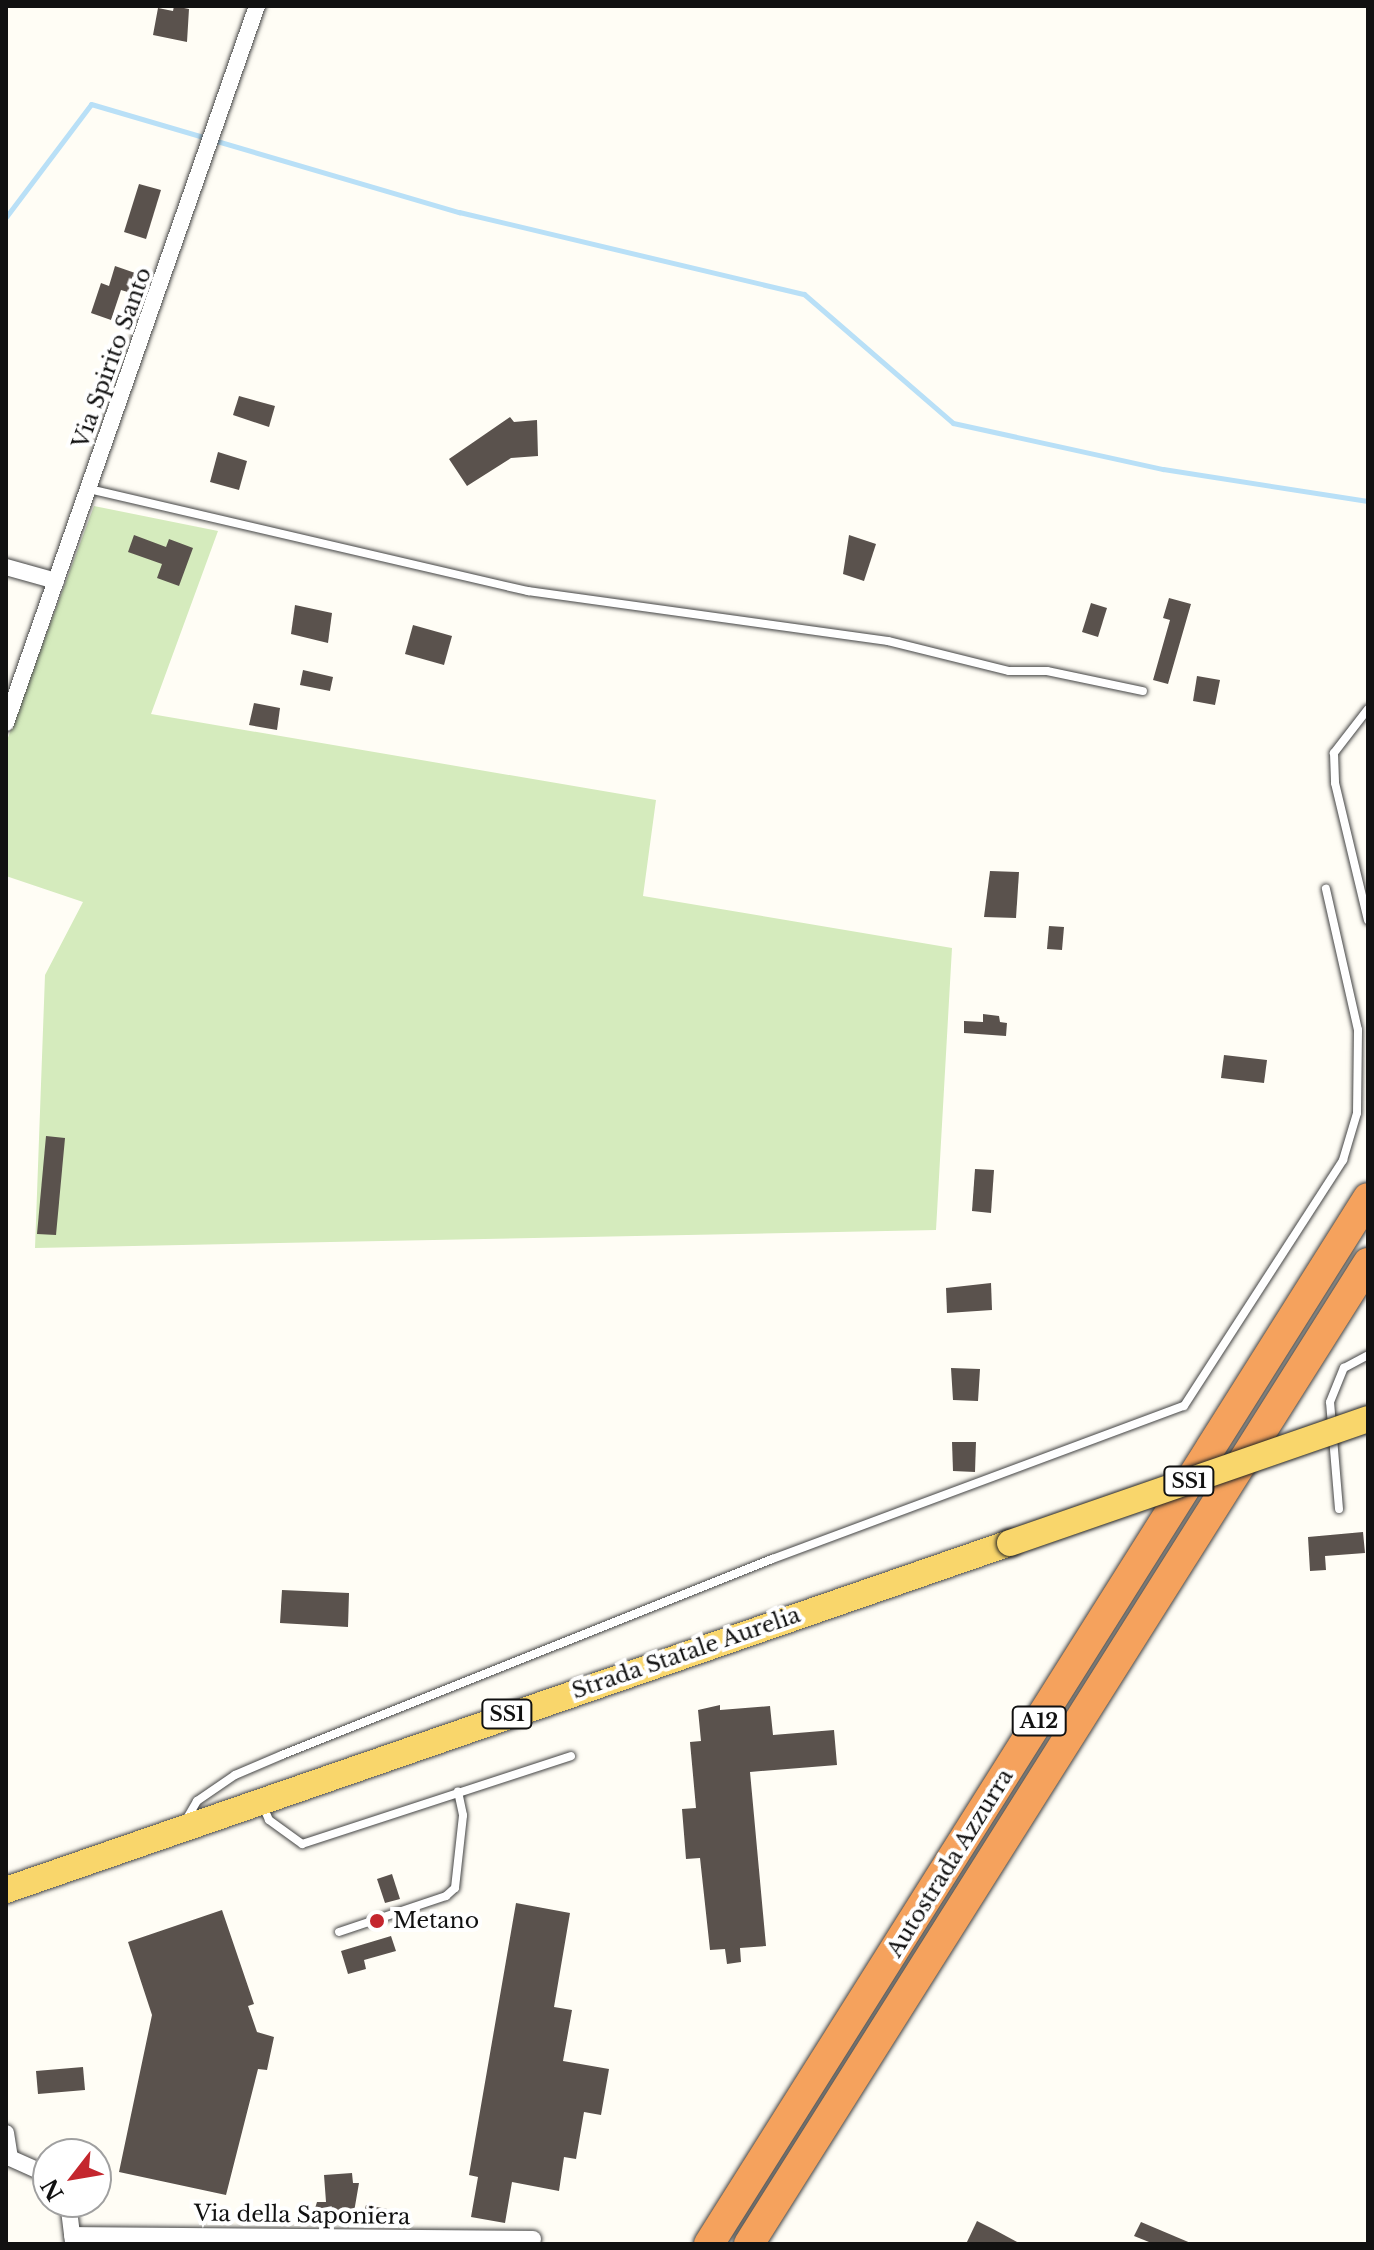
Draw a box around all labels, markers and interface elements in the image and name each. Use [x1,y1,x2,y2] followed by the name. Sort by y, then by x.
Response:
[67,264,157,452] street label: Via Spirito Santo
[1163,1465,1215,1497] road number: SS1
[568,1601,804,1705] street label: Strada Statale Aurelia
[481,1698,533,1730] road number: SS1
[1011,1705,1067,1737] road number: A12
[881,1764,1019,1962] street label: Autostrada Azzurra
[393,1908,479,1934] place label: Metano
[368,1912,386,1930] marker: Metano
[32,2138,112,2218] north arrow
[36,2174,70,2205] text: N
[193,2200,411,2230] street label: Via della Saponiera

